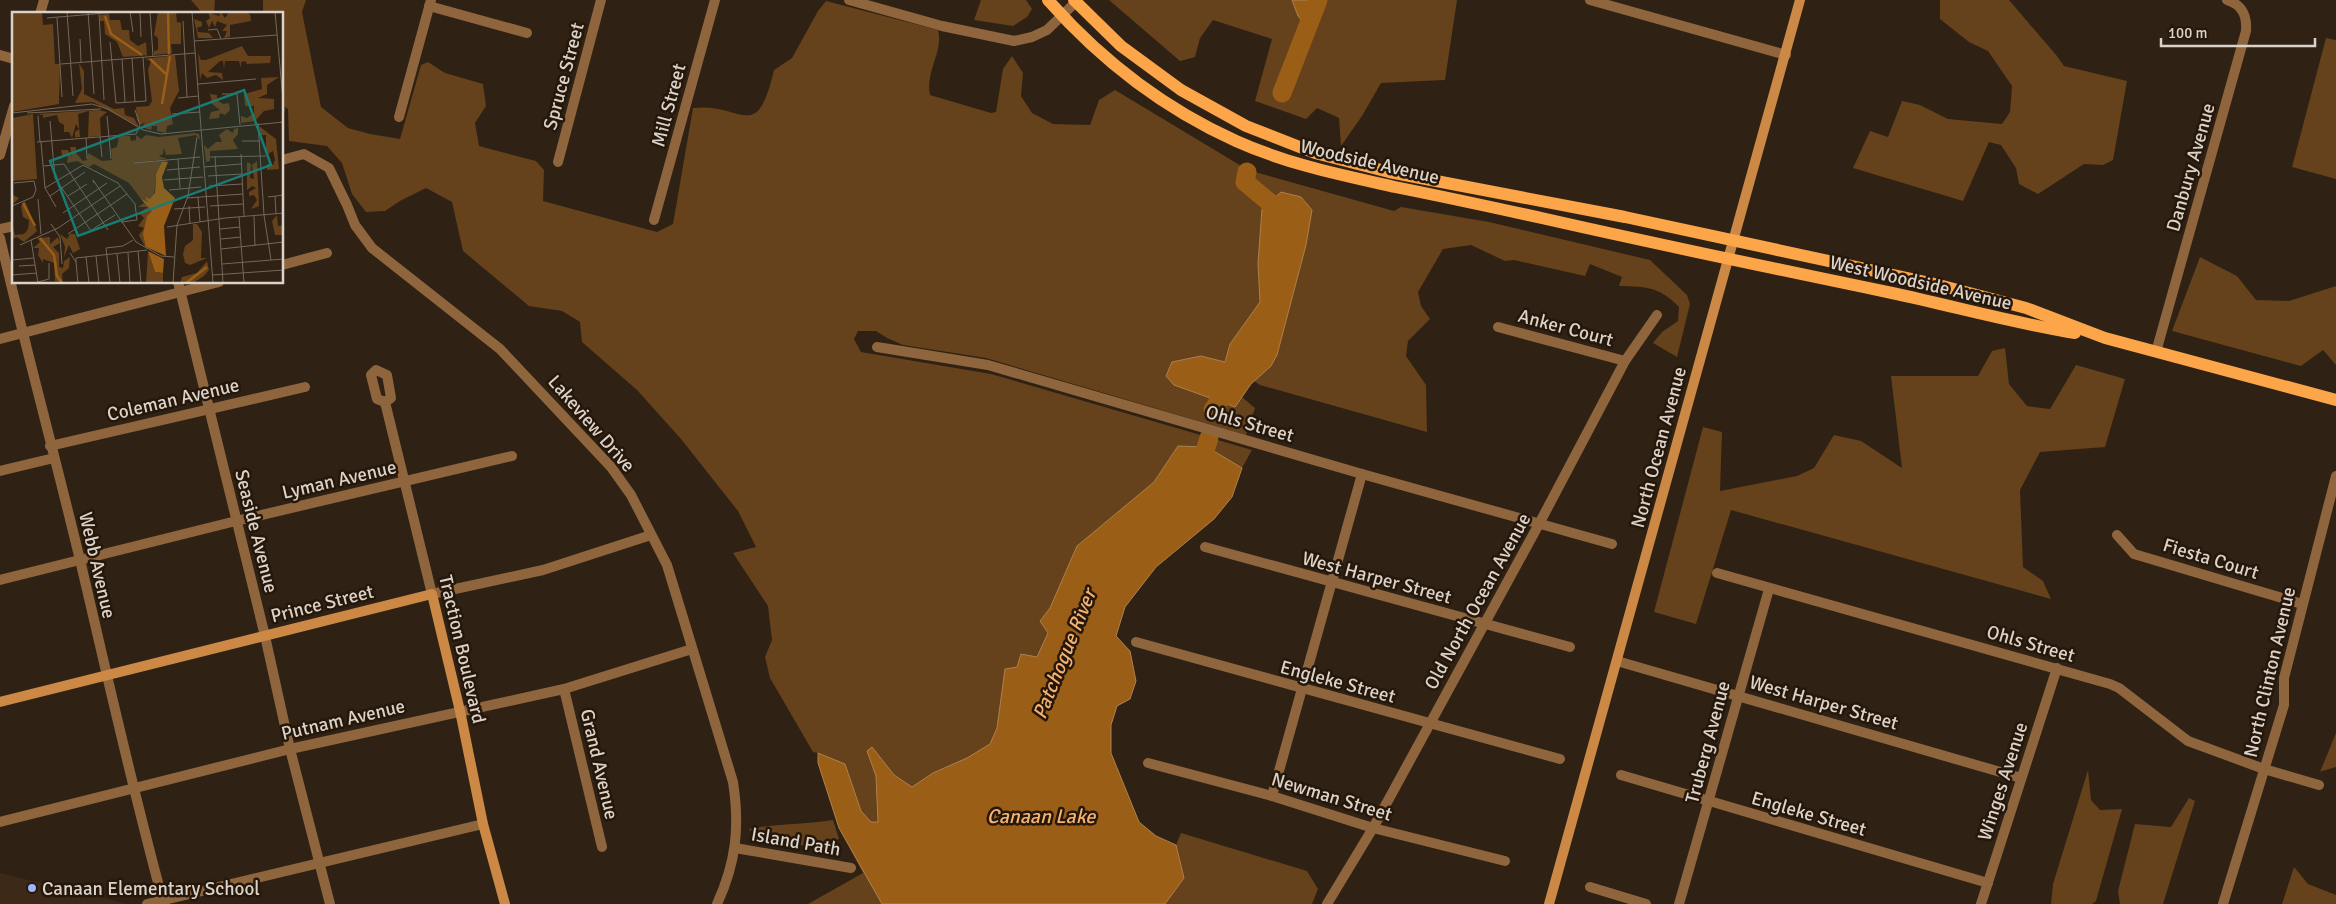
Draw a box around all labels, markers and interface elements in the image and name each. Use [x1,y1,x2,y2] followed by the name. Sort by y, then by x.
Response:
[12,12,284,284] inset map
[2161,15,2315,47] scale bar
[538,20,590,132] street label: Spruce Street
[2168,24,2208,42] text: 100 m
[646,61,692,149] street label: Mill Street
[2161,100,2221,234] street label: Danbury Avenue
[1298,134,1442,190] street label: Woodside Avenue
[1827,250,2014,316] street label: West Woodside Avenue
[1516,304,1616,352] street label: Anker Court
[1626,364,1692,530] street label: North Ocean Avenue
[542,370,640,477] street label: Lakeview Drive
[105,373,242,427] street label: Coleman Avenue
[1203,400,1297,448] street label: Ohls Street
[280,455,399,505] street label: Lyman Avenue
[229,467,283,595] street label: Seaside Avenue
[1419,509,1536,694] street label: Old North Ocean Avenue
[73,510,121,621] street label: Webb Avenue
[2160,533,2262,585] street label: Fiesta Court
[1299,546,1454,610] street label: West Harper Street
[433,573,491,726] street label: Traction Boulevard
[268,579,377,628] street label: Prince Street
[1027,583,1103,723] water label: Patchogue River
[2239,585,2301,760] street label: North Clinton Avenue
[1984,620,2078,668] street label: Ohls Street
[1277,655,1398,709] street label: Engleke Street
[1747,670,1901,736] street label: West Harper Street
[1680,678,1736,806] street label: Truberg Avenue
[279,694,407,746] street label: Putnam Avenue
[575,707,623,822] street label: Grand Avenue
[1973,719,2033,844] street label: Winges Avenue
[1269,767,1395,827] street label: Newman Street
[1749,786,1869,842] street label: Engleke Street
[987,804,1096,829] water label: Canaan Lake
[749,822,842,862] street label: Island Path
[42,877,260,901] place label: Canaan Elementary School
[26,882,38,894] marker: Canaan Elementary School

